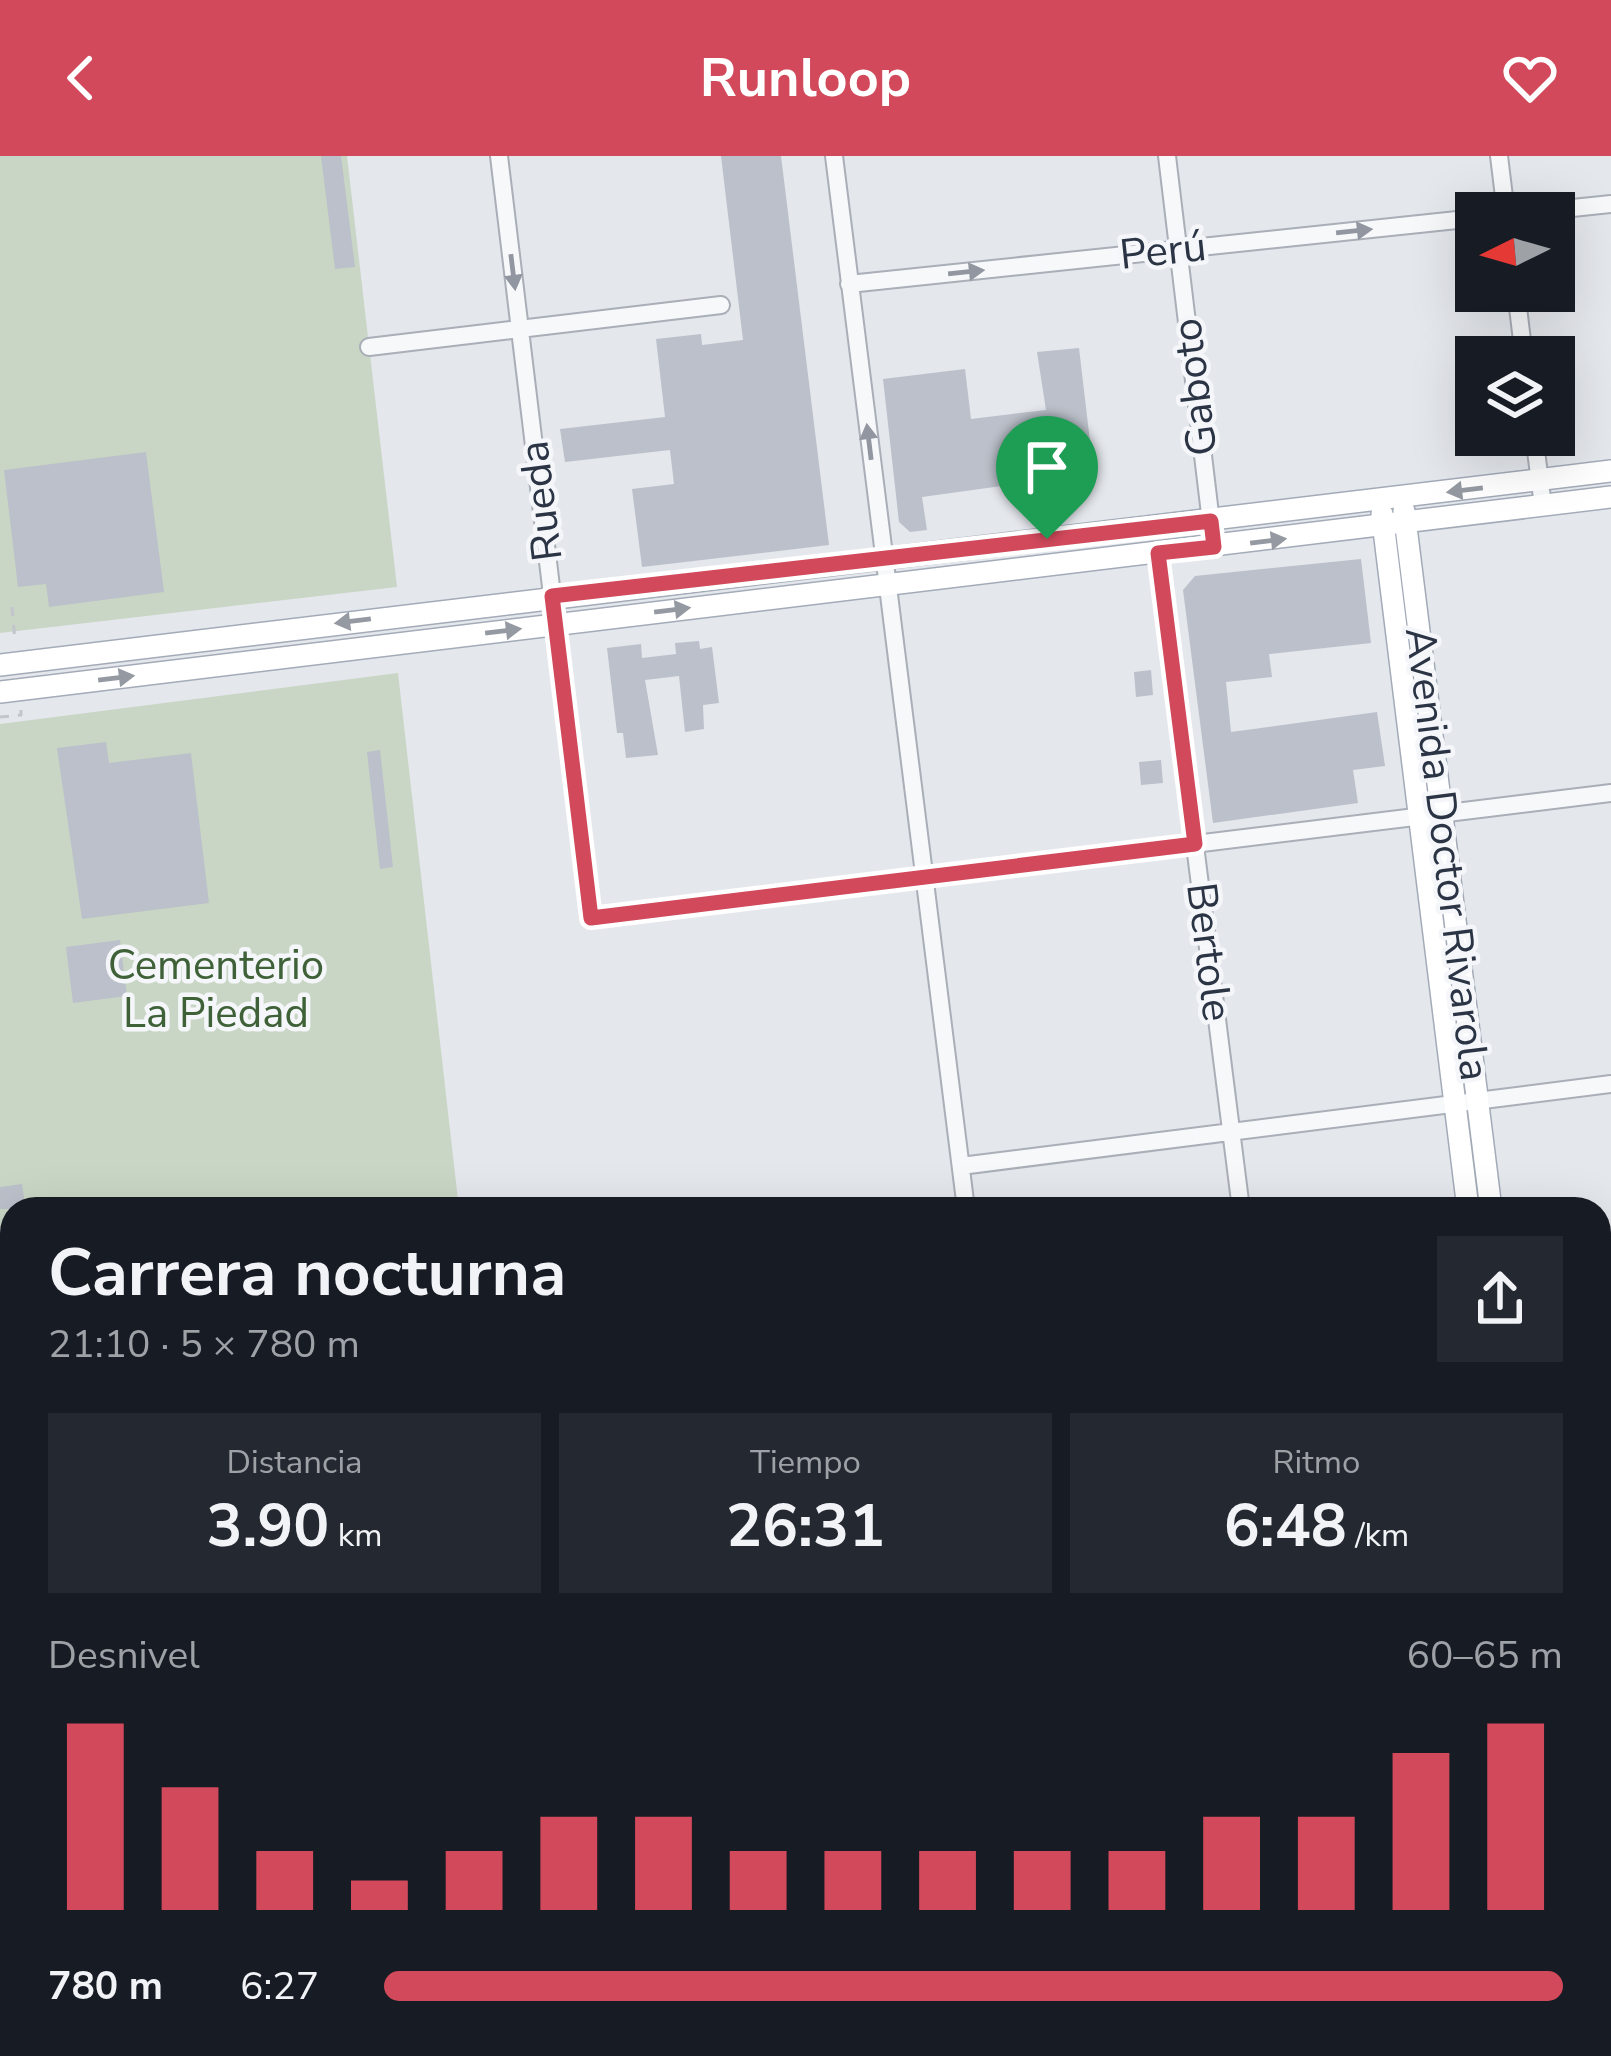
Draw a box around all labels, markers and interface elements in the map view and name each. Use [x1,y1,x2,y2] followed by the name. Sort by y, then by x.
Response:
[700,41,911,115] text: Runloop
[48,45,114,111] icon: back
[1497,45,1563,111] icon: heart
[1455,192,1575,312] north arrow
[1455,192,1575,456] map controls
[1117,218,1209,284] street label: Perú
[1336,221,1373,240] one-way arrow
[504,254,523,291] one-way arrow
[948,262,985,281] one-way arrow
[1158,315,1232,459] street label: Gaboto
[1455,336,1575,456] button: layers
[996,416,1098,539] pin
[859,423,878,460] one-way arrow
[1014,434,1080,500] icon: arrive
[505,438,577,564] street label: Rueda
[1446,481,1483,500] one-way arrow
[1249,531,1287,550] one-way arrow
[654,601,691,620] one-way arrow
[334,611,371,630] one-way arrow
[485,621,522,640] one-way arrow
[1391,624,1503,1084] street label: Avenida Doctor Rivarola
[98,669,135,688] one-way arrow
[1172,879,1246,1025] street label: Bertole
[108,937,324,1042] park label: Cementerio La Piedad
[48,1228,566,1318] text: Carrera nocturna
[1437,1236,1563,1362] button: share
[48,1318,360,1371] text: 21:10 · 5 × 780 m
[226,1440,363,1485] text: Distancia
[750,1440,861,1485] text: Tiempo
[1273,1440,1360,1485] text: Ritmo
[206,1485,329,1567] text: 3.90
[726,1485,885,1567] text: 26:31
[1224,1485,1347,1567] text: 6:48
[329,1513,383,1558] text: km
[1347,1513,1409,1558] text: /km
[48,1629,200,1682] text: Desnivel
[1406,1629,1563,1682] text: 60–65 m
[48,1960,163,2013] text: 780 m
[240,1960,319,2013] text: 6:27

